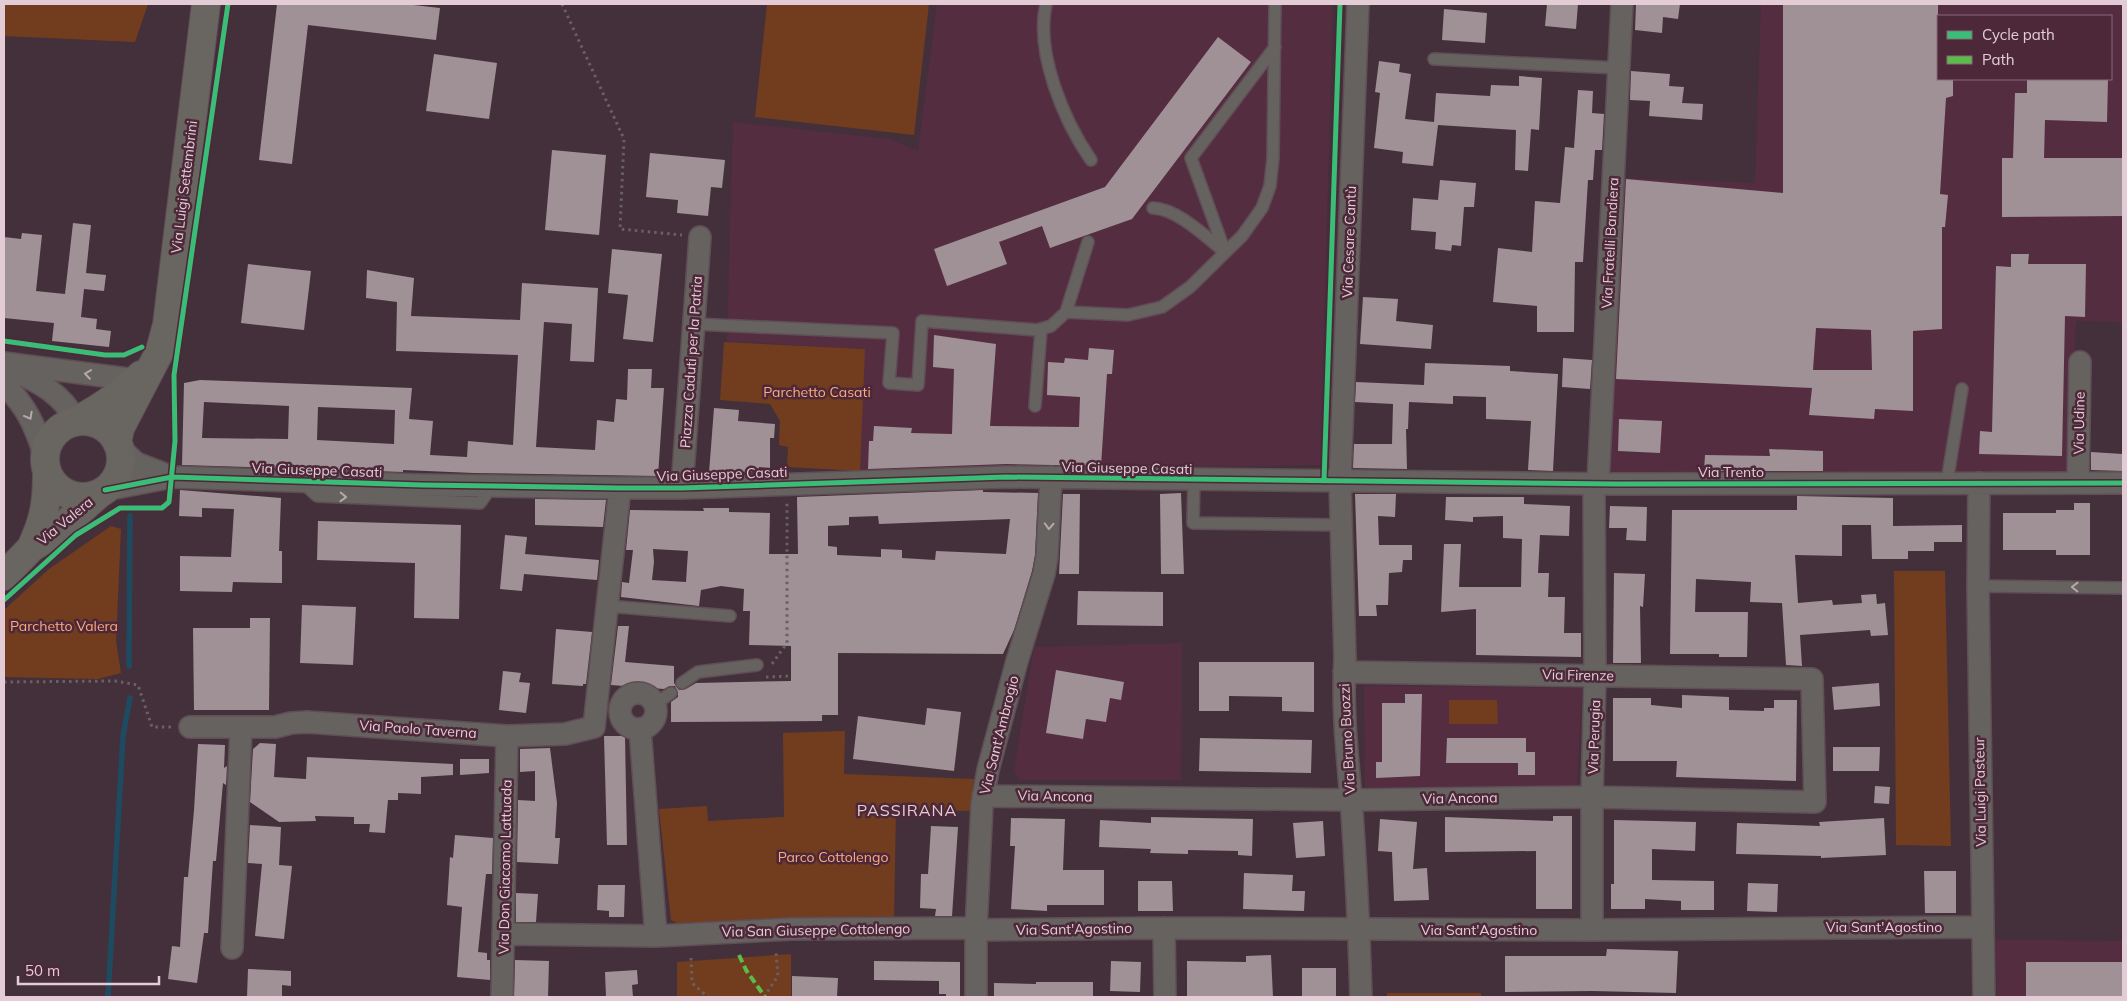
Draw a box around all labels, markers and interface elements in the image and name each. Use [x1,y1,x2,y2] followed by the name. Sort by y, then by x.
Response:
[1937,15,2112,80] legend
[1982,25,2055,44] text: Cycle path
[1982,50,2014,69] text: Path
[167,120,201,254] street label: Via Luigi Settembrini
[1598,177,1622,309] street label: Via Fratelli Bandiera
[1338,186,1360,298] street label: Via Cesare Cantù
[676,275,706,449] street label: Piazza Caduti per la Patria
[83,369,91,380] one-way arrow
[763,383,871,401] park label: Parchetto Casati
[2069,391,2089,455] street label: Via Udine
[23,411,33,420] one-way arrow
[1061,458,1193,478] street label: Via Giuseppe Casati
[251,459,383,481] street label: Via Giuseppe Casati
[656,463,788,485] street label: Via Giuseppe Casati
[1698,463,1764,481] street label: Via Trento
[340,492,348,502] one-way arrow
[33,493,97,549] street label: Via Valera
[1043,522,1054,530] one-way arrow
[2070,582,2078,592] one-way arrow
[10,617,118,635] park label: Parchetto Valera
[1542,665,1614,685] street label: Via Firenze
[975,674,1023,796] street label: Via Sant'Ambrogio
[1335,683,1359,795] street label: Via Bruno Buozzi
[1584,699,1604,775] street label: Via Perugia
[359,716,477,742] street label: Via Paolo Taverna
[1970,736,1990,847] street label: Via Luigi Pasteur
[494,779,516,955] street label: Via Don Giacomo Lattuada
[1017,786,1093,806] street label: Via Ancona
[1422,788,1498,808] street label: Via Ancona
[857,800,957,820] district label: PASSIRANA
[778,848,888,866] park label: Parco Cottolengo
[1826,918,1942,936] street label: Via Sant'Agostino
[722,919,910,941] street label: Via San Giuseppe Cottolengo
[1016,919,1132,939] street label: Via Sant'Agostino
[1421,921,1537,939] street label: Via Sant'Agostino
[18,954,159,986] scale bar
[25,961,60,980] text: 50 m

